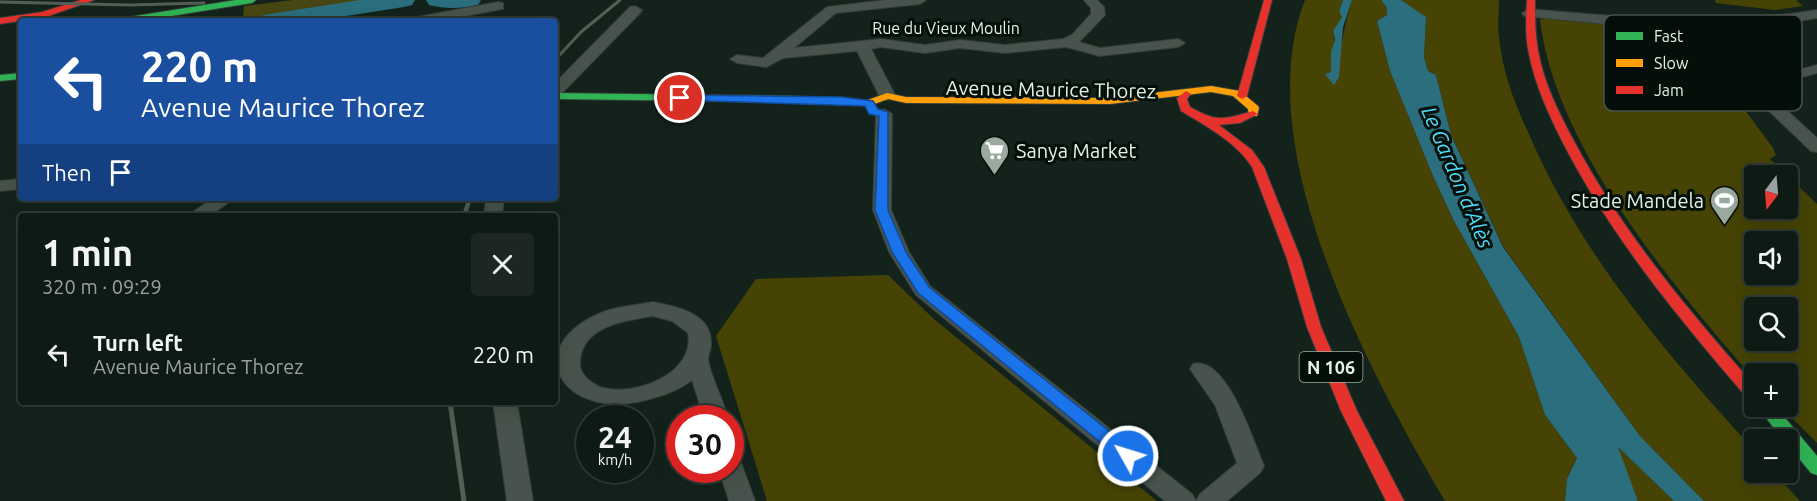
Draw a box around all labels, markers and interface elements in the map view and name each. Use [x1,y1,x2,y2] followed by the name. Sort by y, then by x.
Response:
[1604,15,1802,111] legend
[872,19,1020,37] street label: Rue du Vieux Moulin
[1654,27,1684,45] text: Fast
[42,42,120,120] icon: left
[141,43,258,90] text: 220 m
[1654,54,1689,72] text: Slow
[654,72,705,123] pin
[946,76,1156,102] street label: Avenue Maurice Thorez
[663,81,696,114] icon: arrive
[1654,81,1684,99] text: Jam
[141,92,425,122] text: Avenue Maurice Thorez
[1417,103,1499,252] water label: Le Gardon d'Alès
[979,134,1011,176] supermarket icon: Sanya Market
[1016,139,1137,162] place label: Sanya Market
[104,156,137,189] icon: arrive
[42,160,92,185] text: Then
[1744,165,1798,219] north arrow
[1744,165,1798,483] map controls
[1709,184,1741,226] sports icon: Stade Mandela
[1571,189,1704,212] place label: Stade Mandela
[1744,231,1798,285] button: sound
[42,232,133,273] text: 1 min
[471,233,534,296] button: close
[42,275,162,298] text: 320 m · 09:29
[1744,297,1798,351] button: search
[93,330,183,355] text: Turn left
[42,338,75,371] icon: left
[473,342,534,367] text: 220 m
[1300,352,1362,382] road number: N 106
[93,355,303,378] text: Avenue Maurice Thorez
[1744,363,1798,417] button: +
[666,405,744,483] speed limit sign: 30
[598,420,632,454] text: 24
[1096,424,1160,488] position arrow
[1744,429,1798,483] button: −
[598,451,632,468] text: km/h

